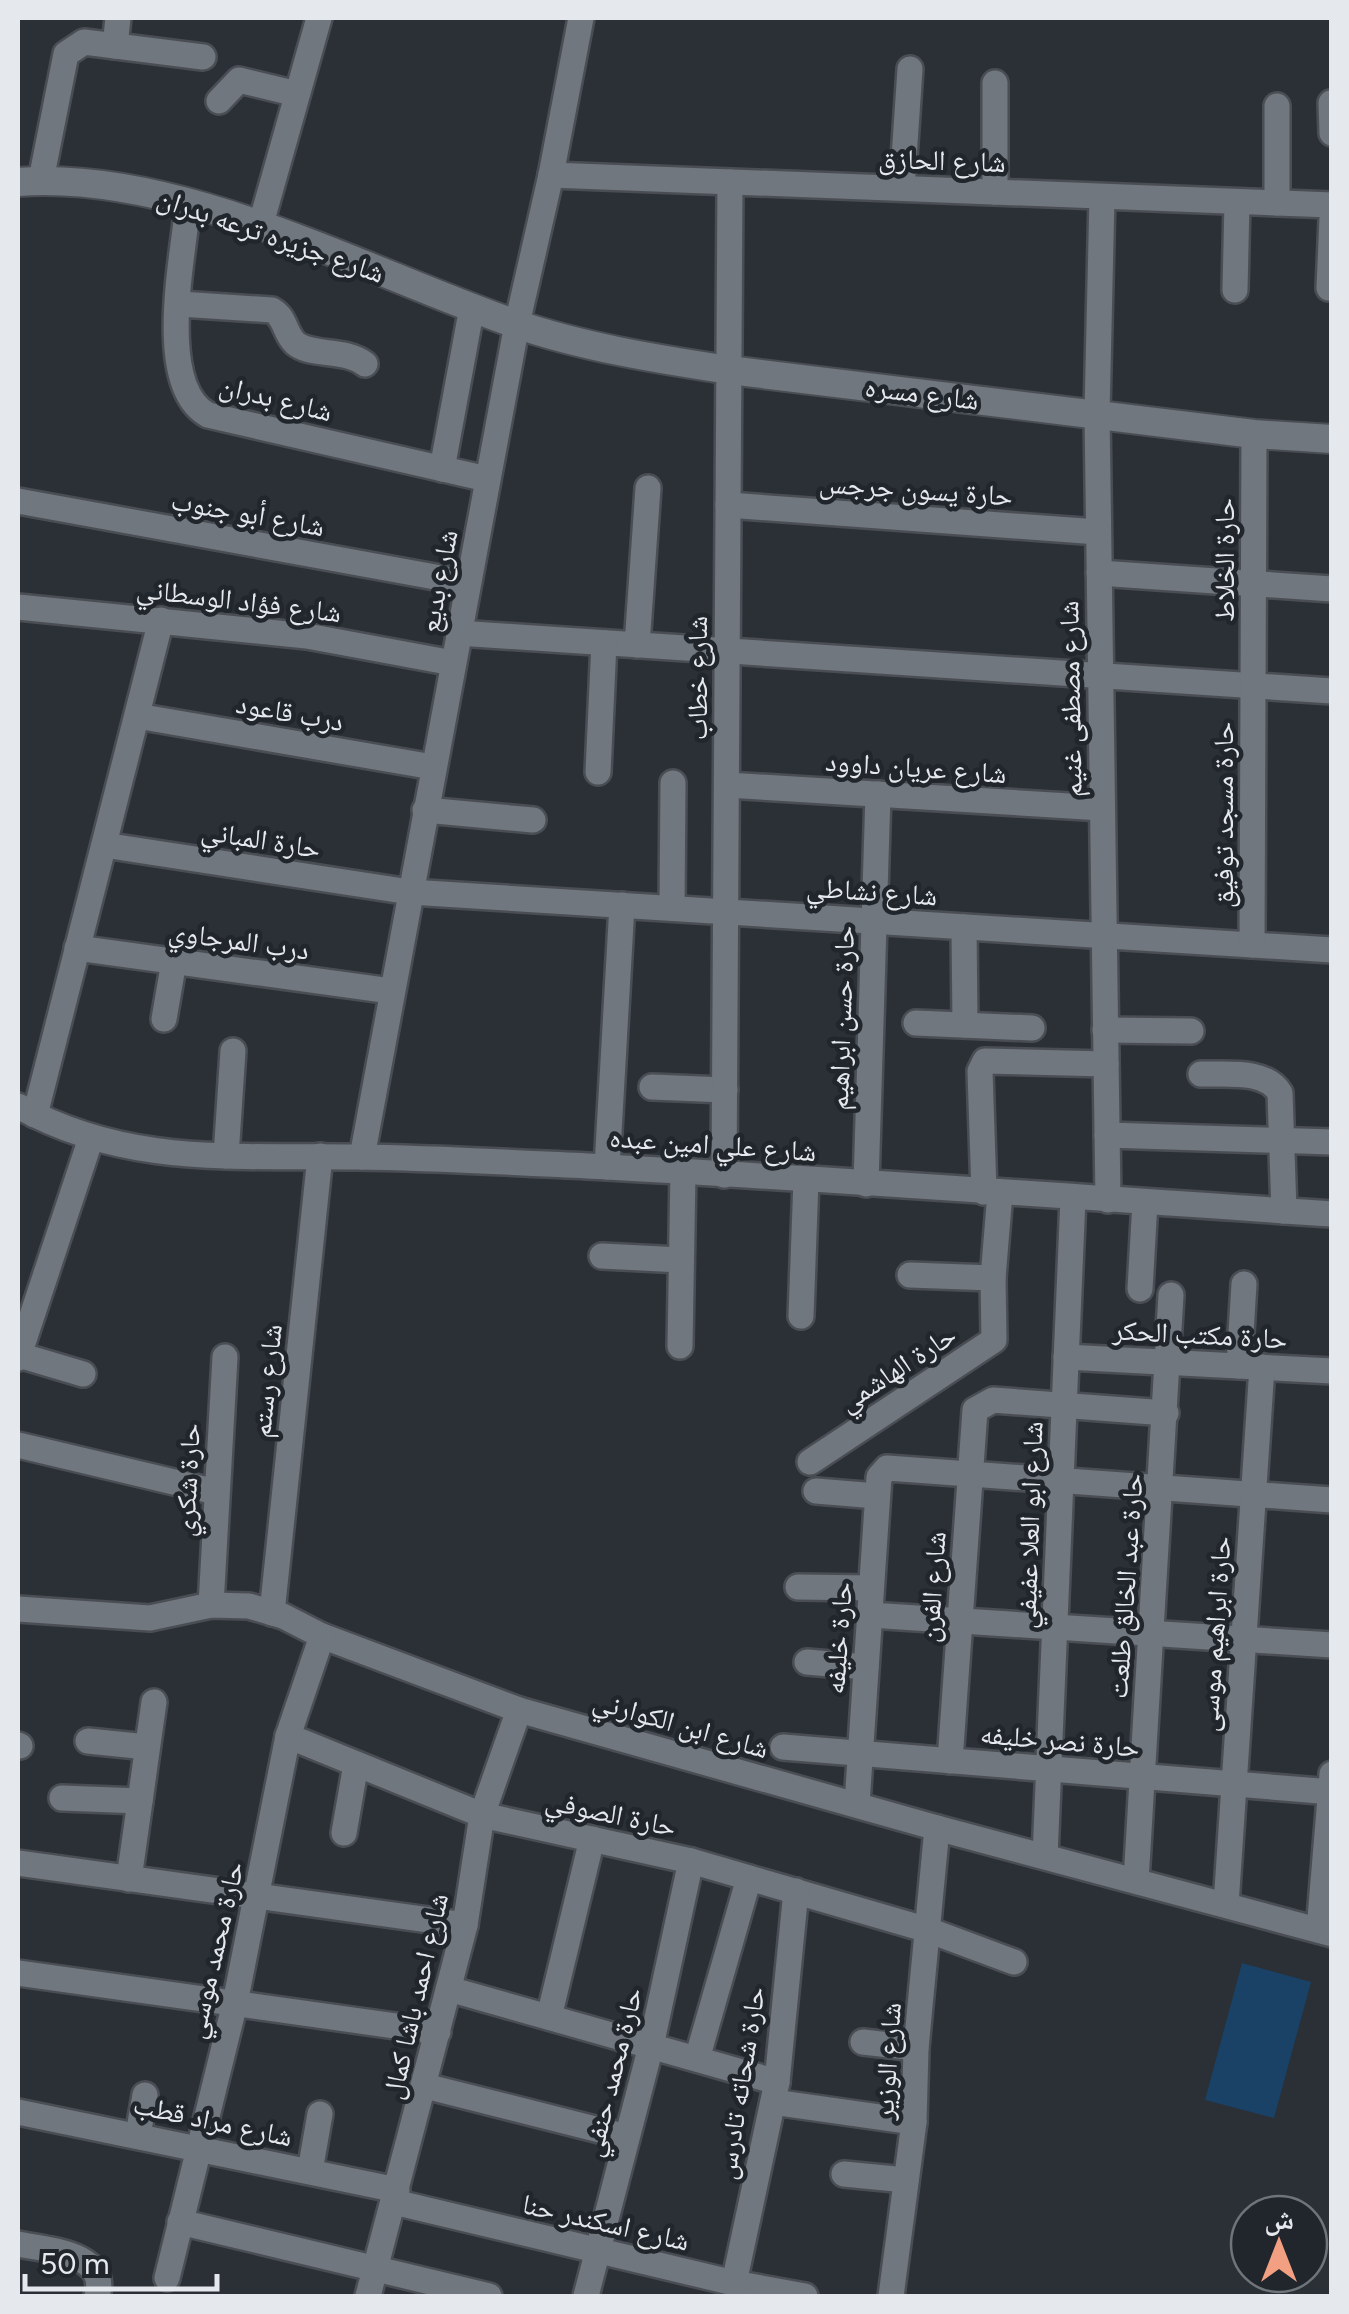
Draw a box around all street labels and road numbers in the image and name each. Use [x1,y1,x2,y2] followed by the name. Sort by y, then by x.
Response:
[878,141,1006,180] street label: شارع الحازق
[153,180,389,291] street label: شارع جزيره ترعه بدران
[216,368,336,429] street label: شارع بدران
[863,369,981,418] street label: شارع مسره
[818,465,1014,514] street label: حارة يسون جرجس
[168,483,327,544] street label: شارع أبو جنوب
[1207,498,1241,622] street label: حارة الخلاط
[411,527,466,636] street label: شارع بديع
[134,571,343,635] street label: شارع فؤاد الوسطاني
[1051,600,1091,798] street label: شارع مصطفى غنيم
[680,616,715,740] street label: شارع خطاب
[234,686,346,738] street label: درب قاعود
[1206,722,1241,908] street label: حارة مسجد توفيق
[824,744,1008,791] street label: شارع عريان داوود
[198,813,323,871] street label: حارة المباني
[805,869,939,919] street label: شارع نشاطي
[166,913,312,973] street label: درب المرجاوي
[821,925,863,1111] street label: حارة حسن ابراهيم
[608,1120,817,1174] street label: شارع علي امين عبده
[1111,1312,1288,1356] street label: حارة مكتب الحكر
[832,1317,966,1424] street label: حارة الهاشمي
[243,1322,291,1440] street label: شارع رستم
[1008,1421,1056,1630] street label: شارع ابو العلا عفيفي
[167,1422,213,1538] street label: حارة شكري
[1100,1472,1151,1700] street label: حارة عبد الخالق طلعت
[911,1530,954,1644] street label: شارع الفرن
[1190,1535,1240,1733] street label: حارة ابراهيم موسى
[817,1581,859,1695] street label: حارة خليفه
[588,1683,773,1771] street label: شارع ابن الكوارني
[979,1716,1141,1764] street label: حارة نصر خليفه
[541,1783,679,1849] street label: حارة الصوفي
[177,1858,257,2043] street label: حارة محمد موسي
[375,1890,456,2103] street label: شارع احمد باشا كمال
[575,1984,655,2162] street label: حارة محمد حنفي
[708,1984,773,2182] street label: حارة شحاته تادرس
[866,2001,909,2122] street label: شارع الوزير
[130,2087,296,2154] street label: شارع مراد قطب
[519,2186,693,2259] street label: شارع اسكندر حنا

